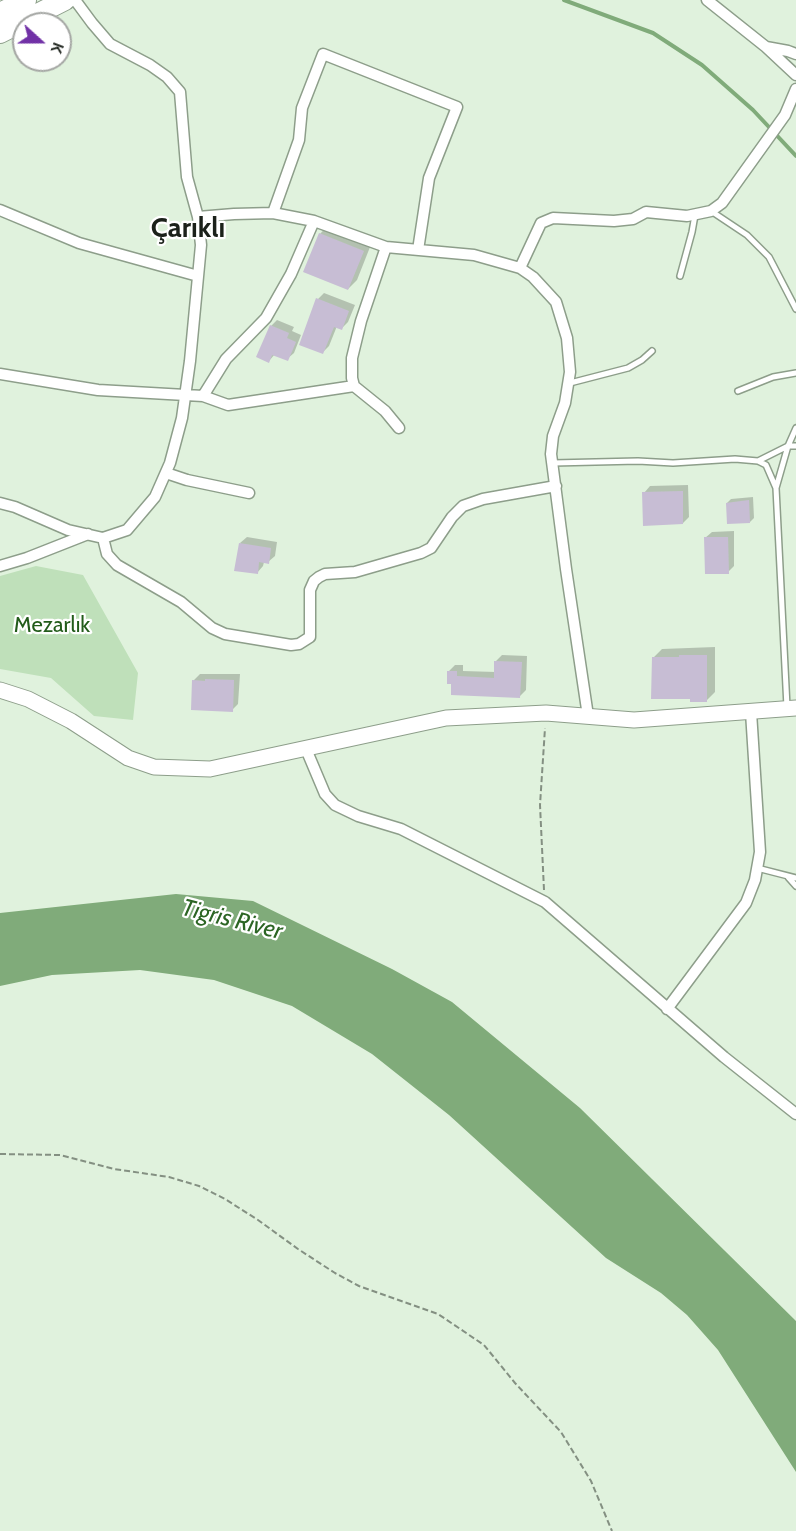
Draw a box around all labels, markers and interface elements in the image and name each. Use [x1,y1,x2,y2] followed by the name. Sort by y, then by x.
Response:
[12,12,72,72] north arrow
[47,40,68,56] text: K
[151,212,225,246] district label: Çarıklı
[14,613,90,639] park label: Mezarlık
[179,894,285,946] water label: Tigris River

